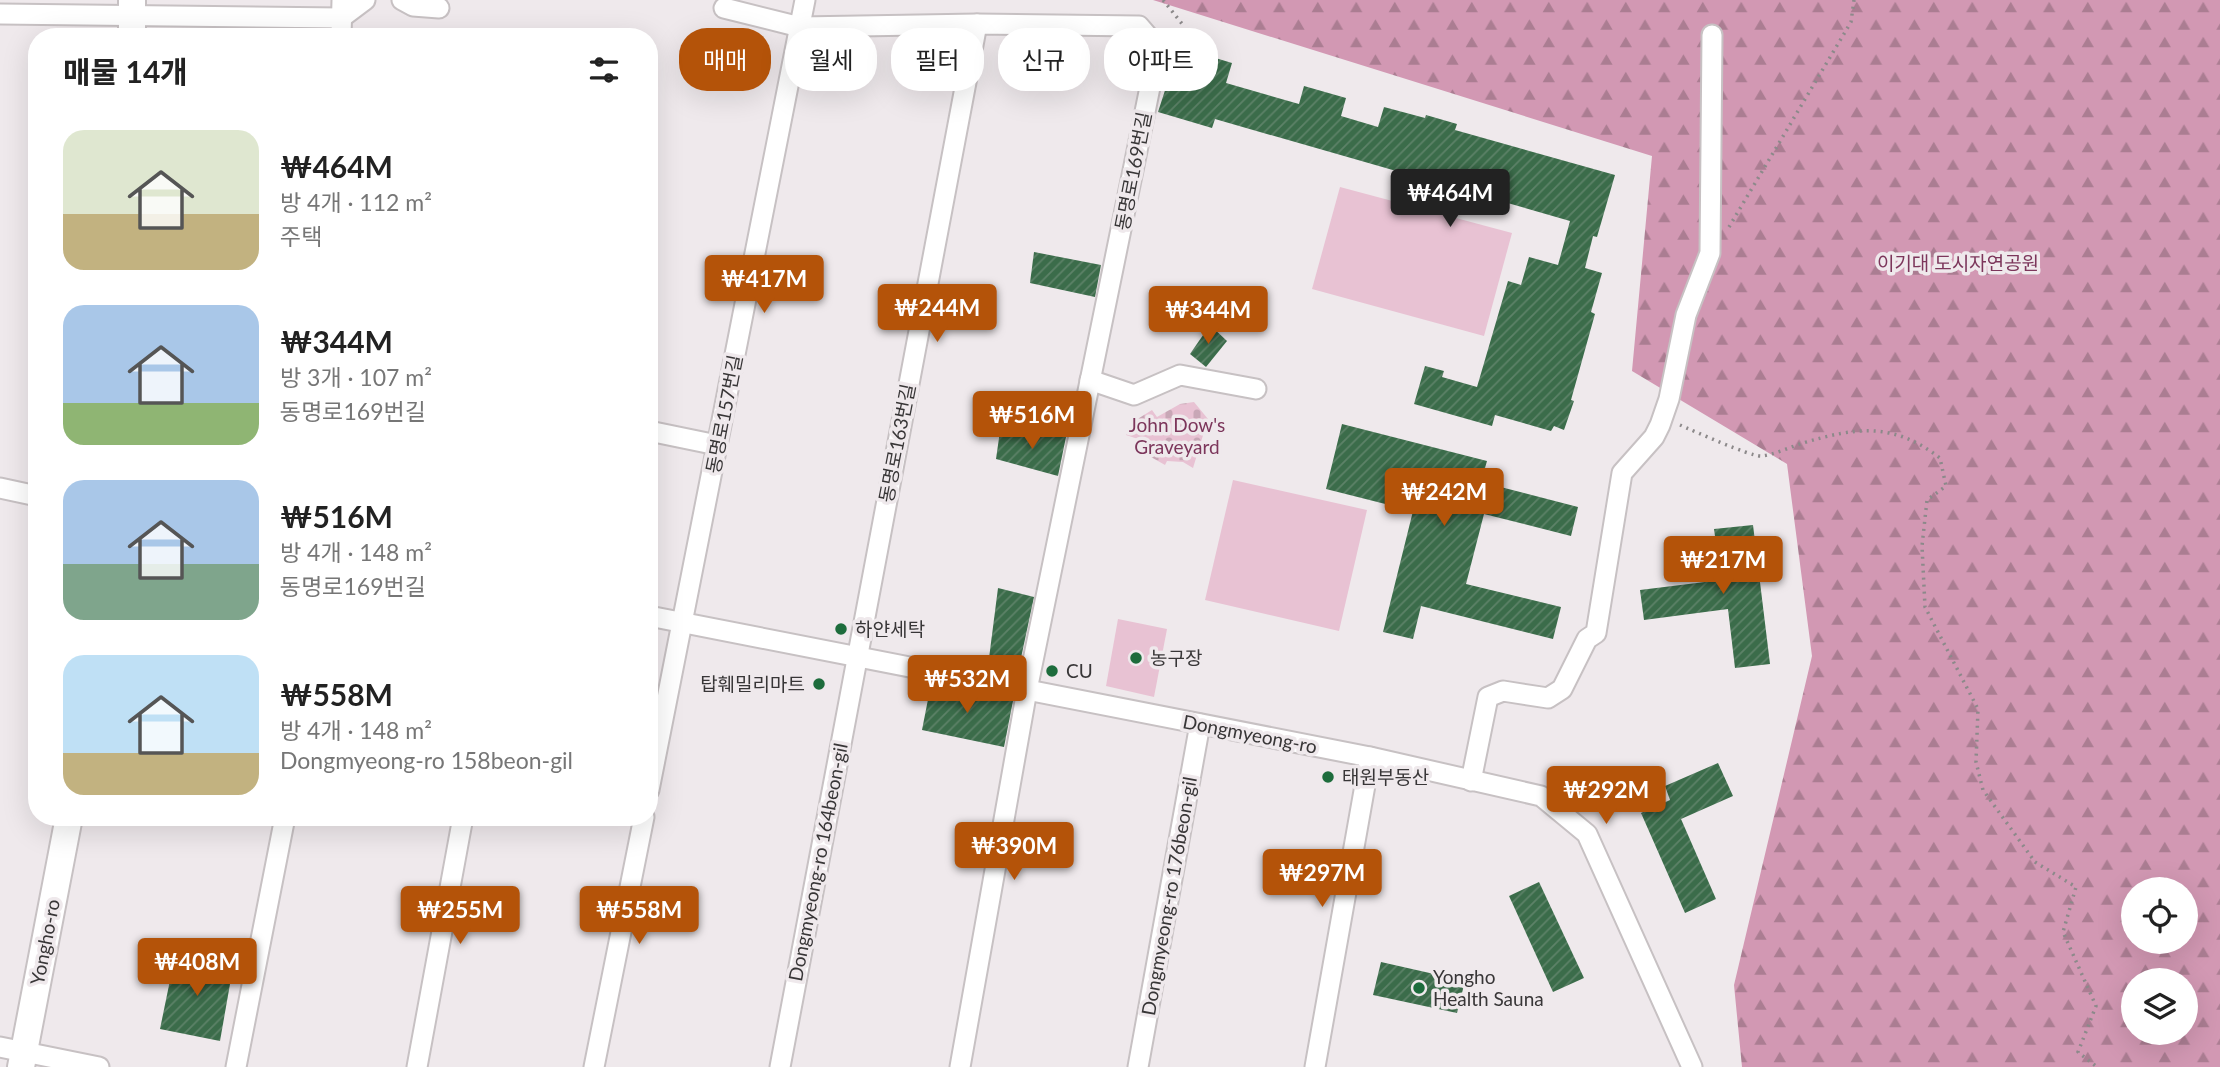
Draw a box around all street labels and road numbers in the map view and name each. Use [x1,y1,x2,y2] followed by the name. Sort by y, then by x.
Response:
[1110,110,1155,232] street label: 동명로169번길
[701,353,746,475] street label: 동명로157번길
[874,382,919,504] street label: 동명로163번길
[1181,709,1319,758] street label: Dongmyeong-ro
[783,741,852,983] street label: Dongmyeong-ro 164beon-gil
[1136,775,1201,1017] street label: Dongmyeong-ro 176beon-gil
[25,897,64,987] street label: Yongho-ro

